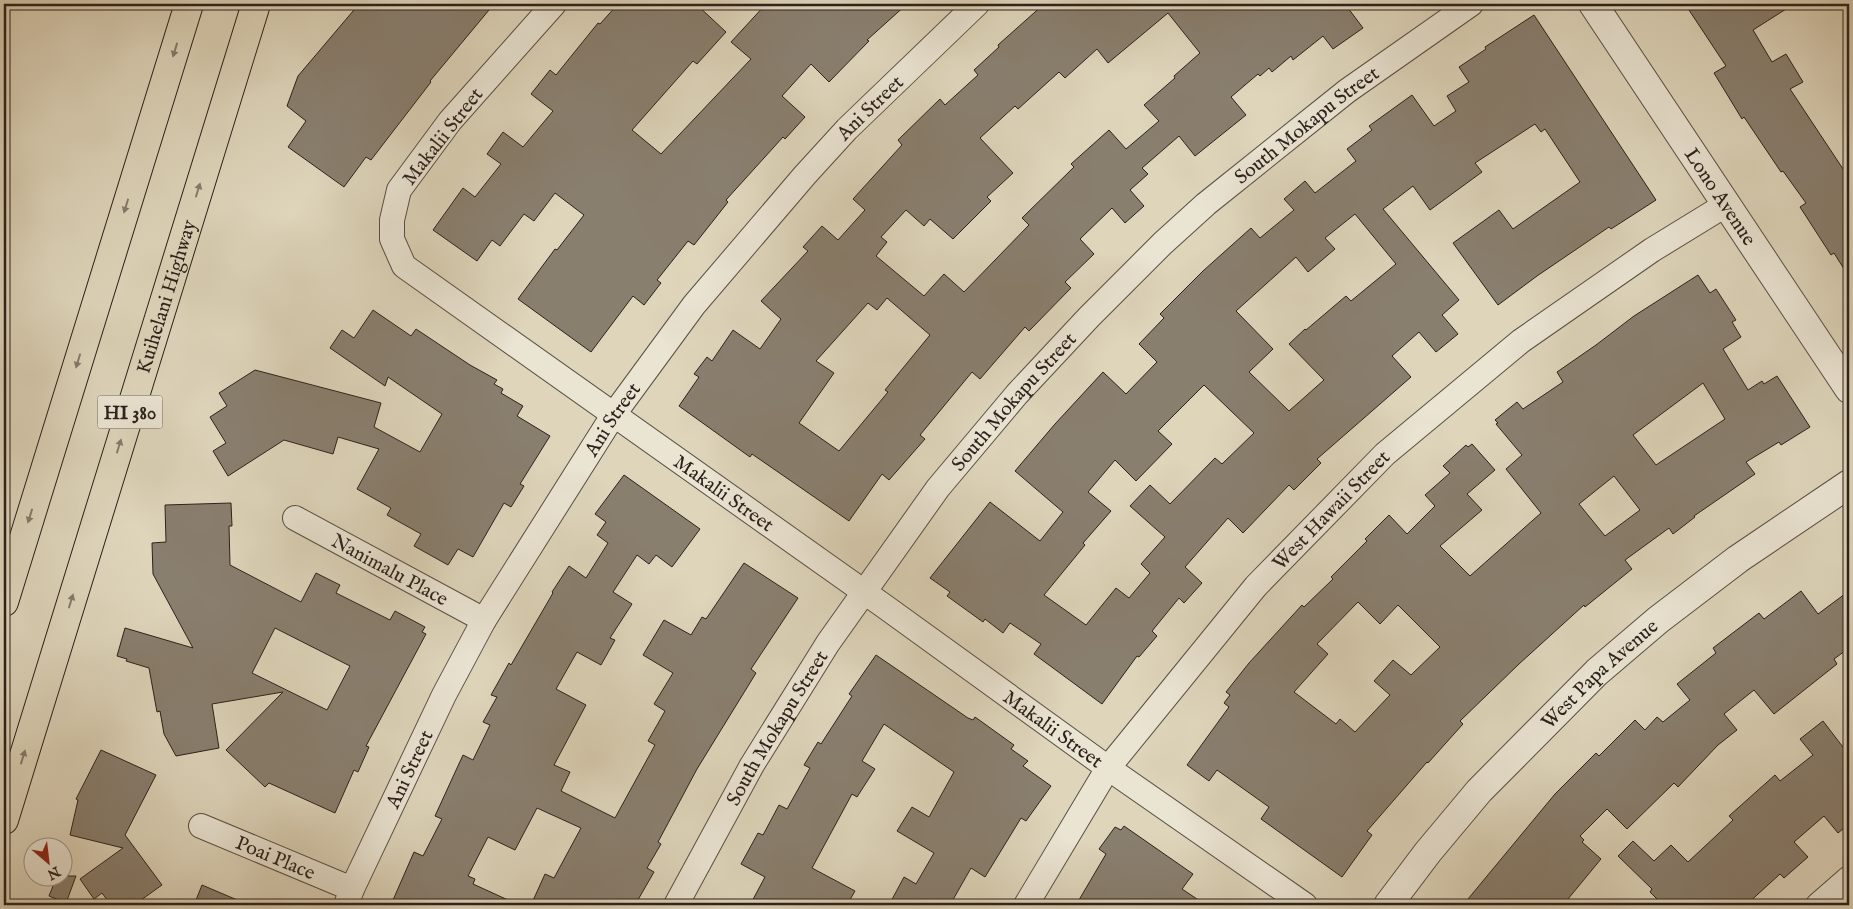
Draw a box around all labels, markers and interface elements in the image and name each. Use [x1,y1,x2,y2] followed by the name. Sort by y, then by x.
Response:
[170,43,178,58] one-way arrow
[1230,61,1385,190] street label: South Mokapu Street
[831,70,909,147] street label: Ani Street
[397,83,489,191] street label: Makalii Street
[1678,144,1761,251] street label: Lono Avenue
[195,183,203,198] one-way arrow
[122,198,130,213] one-way arrow
[132,217,203,377] street label: Kuihelani Highway
[947,327,1082,477] street label: South Mokapu Street
[74,353,82,368] one-way arrow
[579,378,647,462] street label: Ani Street
[98,396,162,428] road number: HI 380
[116,438,124,453] one-way arrow
[1268,445,1396,576] street label: West Hawaii Street
[668,450,778,538] street label: Makalii Street
[26,509,34,524] one-way arrow
[327,529,452,612] street label: Nanimalu Place
[68,594,76,609] one-way arrow
[1536,614,1664,735] street label: West Papa Avenue
[721,646,834,810] street label: South Mokapu Street
[998,685,1107,774] street label: Makalii Street
[381,726,440,814] street label: Ani Street
[20,749,28,764] one-way arrow
[232,831,319,886] street label: Poai Place
[22,836,72,886] north arrow
[44,861,64,883] text: N

